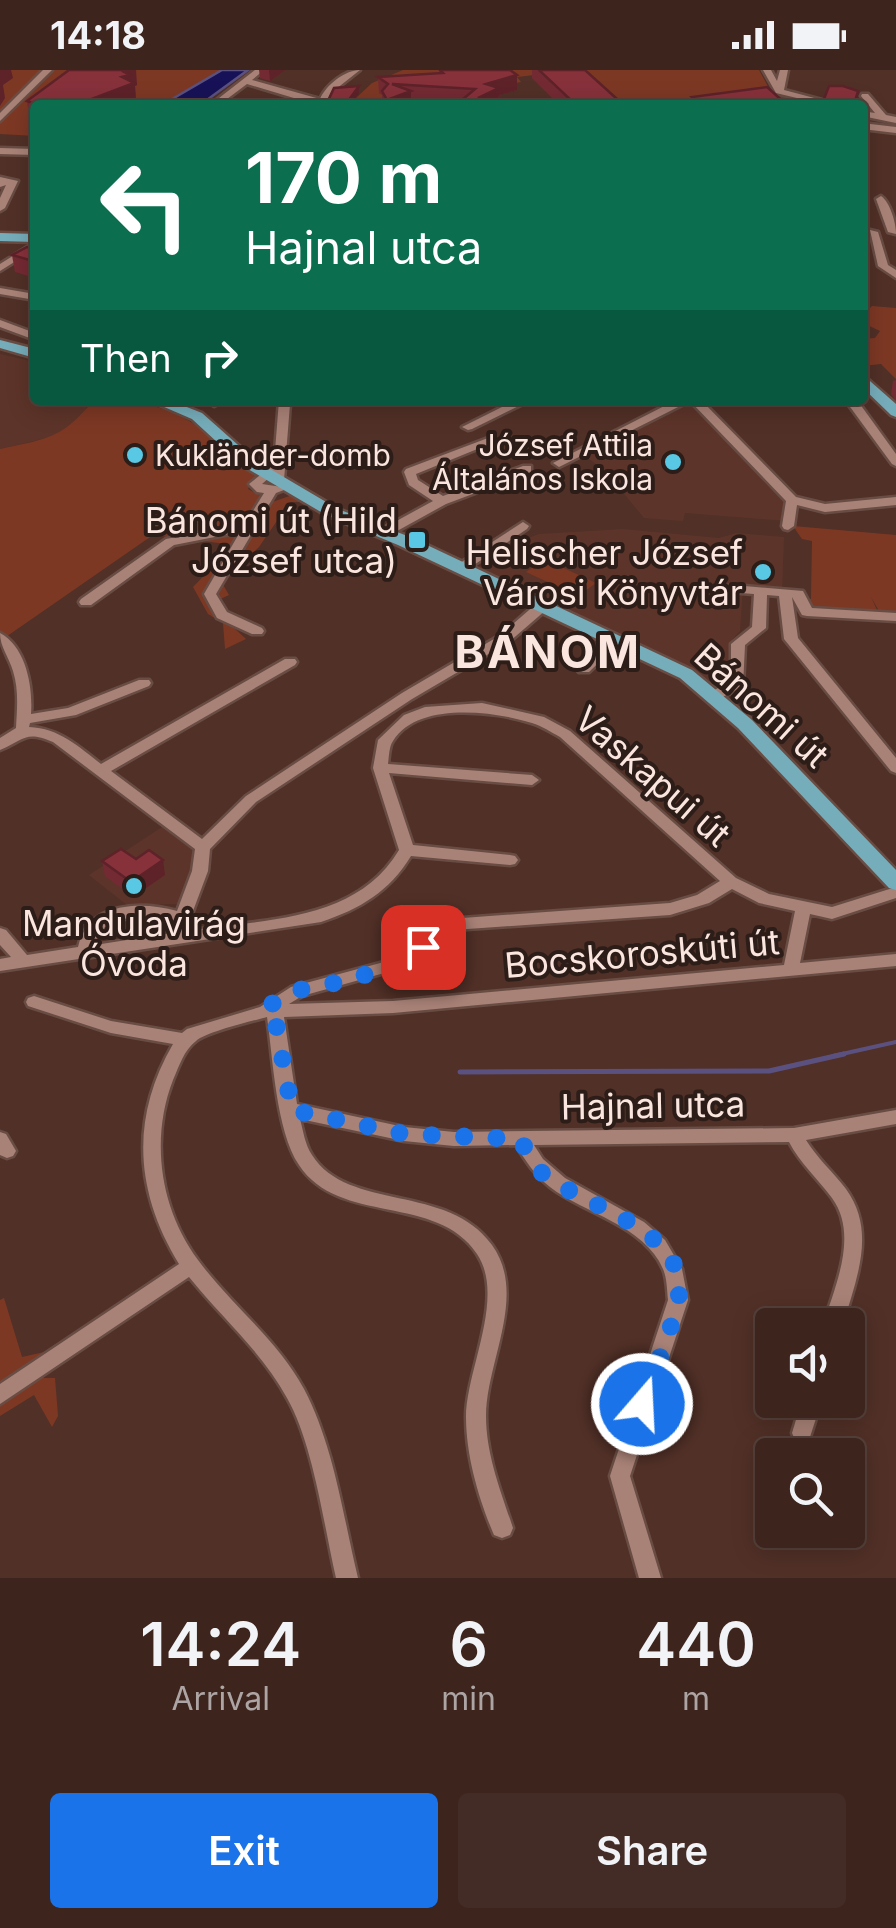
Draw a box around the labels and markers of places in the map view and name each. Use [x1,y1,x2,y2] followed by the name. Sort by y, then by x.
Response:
[432,427,653,497] place label: József Attila Általános Iskola
[155,437,391,473] place label: Kukländer-domb
[124,444,146,466] marker: Kukländer-domb
[662,451,684,473] marker: József Attila Általános Iskola
[145,499,397,581] place label: Bánomi út (Hild József utca)
[406,529,428,551] marker: Bánomi út (Hild József utca)
[465,531,743,613] place label: Helischer József Városi Könyvtár
[752,561,774,583] marker: Helischer József Városi Könyvtár
[123,875,145,897] marker: Mandulavirág Óvoda
[22,902,246,984] place label: Mandulavirág Óvoda
[381,905,466,990] pin

